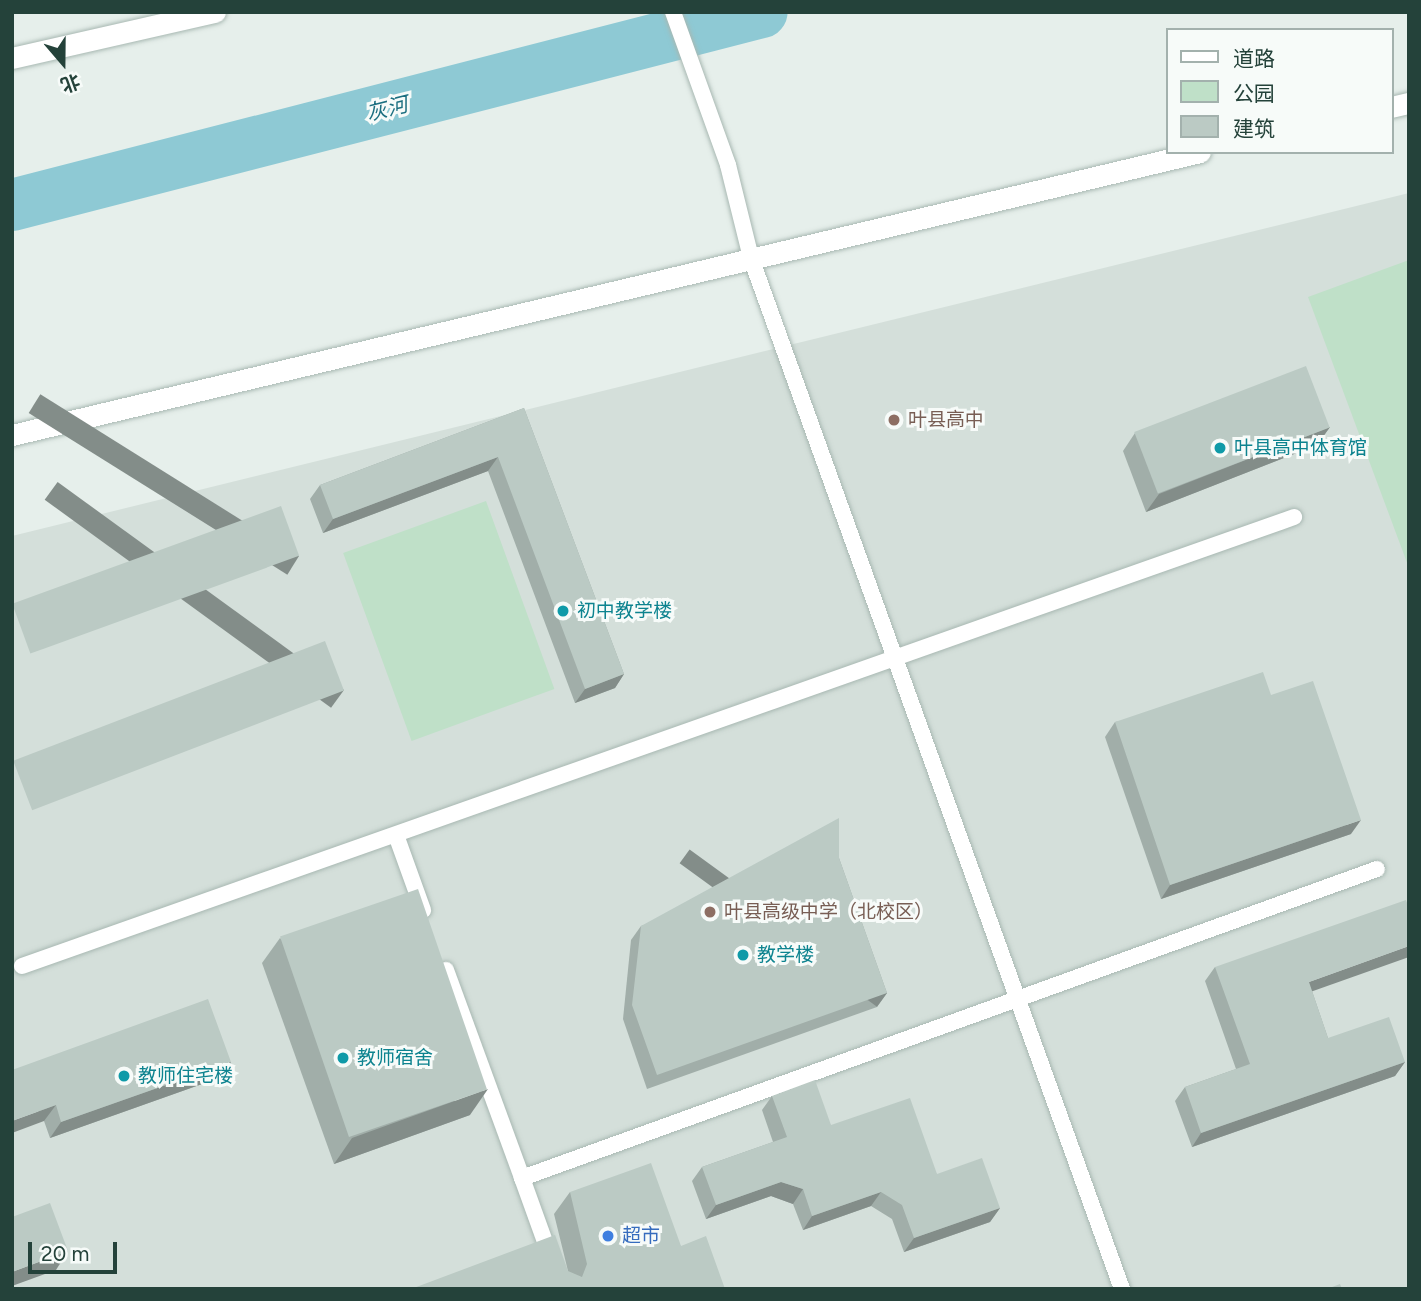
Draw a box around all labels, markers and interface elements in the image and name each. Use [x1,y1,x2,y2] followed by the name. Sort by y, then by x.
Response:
[28,28,98,98] north arrow
[1166,28,1393,154] legend
[1233,46,1275,71] text: 道路
[57,69,83,97] text: 北
[1233,81,1275,106] text: 公园
[364,92,410,126] water label: 灰河
[1233,116,1275,141] text: 建筑
[908,409,984,431] place label: 叶县高中
[886,412,902,428] marker: 叶县高中
[1234,437,1367,459] place label: 叶县高中体育馆
[1212,440,1228,456] marker: 叶县高中体育馆
[577,600,672,622] place label: 初中教学楼
[555,603,571,619] marker: 初中教学楼
[724,901,933,923] place label: 叶县高级中学（北校区）
[702,904,718,920] marker: 叶县高级中学（北校区）
[757,944,814,966] place label: 教学楼
[735,947,751,963] marker: 教学楼
[357,1047,433,1069] place label: 教师宿舍
[335,1050,351,1066] marker: 教师宿舍
[138,1065,233,1087] place label: 教师住宅楼
[116,1068,132,1084] marker: 教师住宅楼
[622,1225,660,1247] place label: 超市
[32,1228,121,1272] scale bar
[600,1228,616,1244] marker: 超市
[41,1241,89,1266] text: 20 m

